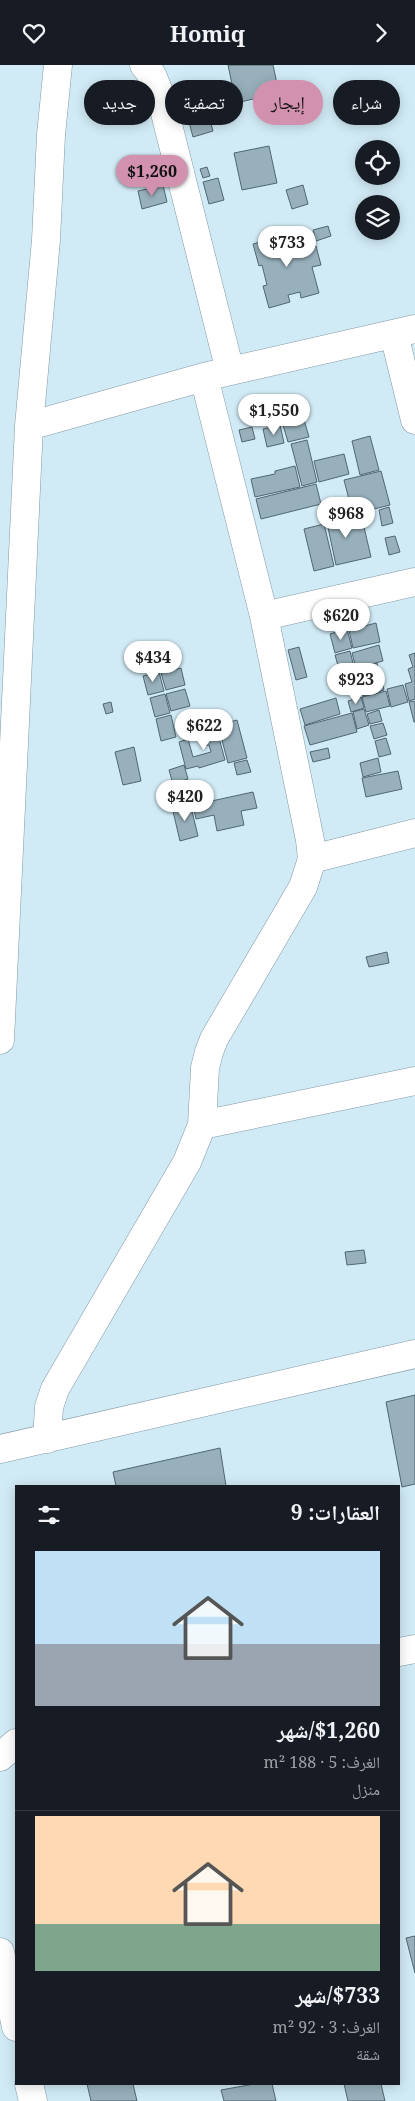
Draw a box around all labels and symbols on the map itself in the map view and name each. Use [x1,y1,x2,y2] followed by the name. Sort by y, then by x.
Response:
[111,155,193,197] pin: $1,260
[257,225,317,268] pin: $733
[233,393,315,436] pin: $1,550
[316,497,376,539] pin: $968
[311,599,371,641] pin: $620
[123,641,183,683] pin: $434
[326,663,386,705] pin: $923
[174,709,234,751] pin: $622
[155,779,215,822] pin: $420

